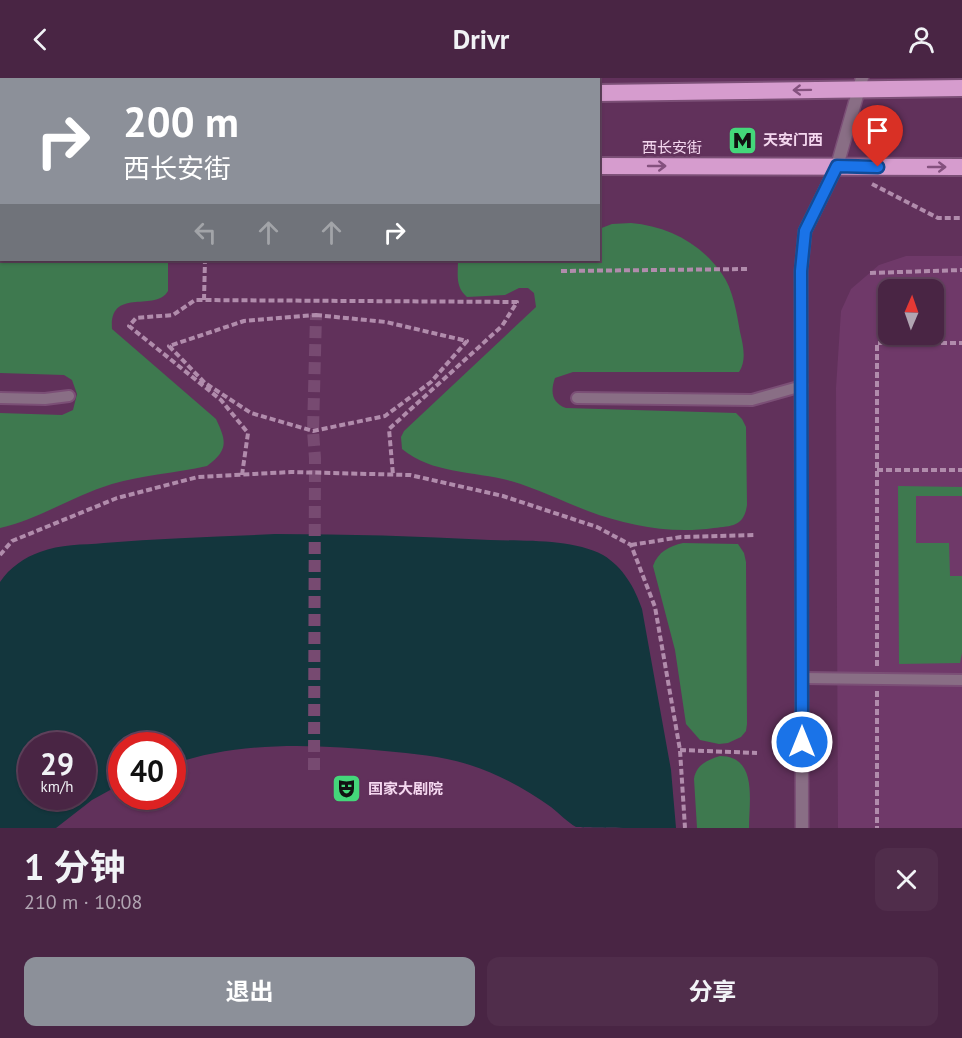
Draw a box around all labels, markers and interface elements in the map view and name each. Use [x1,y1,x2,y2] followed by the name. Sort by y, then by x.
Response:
[453,22,509,56] text: Drivr
[24,23,57,56] icon: back
[905,23,938,56] icon: person
[792,84,812,95] one-way arrow
[123,94,239,149] text: 200 m
[24,102,102,180] icon: right
[852,105,903,167] pin
[861,114,894,147] icon: arrive
[726,124,758,156] metro station icon: 天安门西
[763,130,823,149] place label: 天安门西
[642,138,702,157] street label: 西长安街
[123,151,231,185] text: 西长安街
[646,160,666,172] one-way arrow
[927,161,947,173] one-way arrow
[189,216,222,249] icon: left
[252,216,285,249] icon: ahead
[315,216,348,249] icon: ahead
[378,216,411,249] icon: right
[878,279,944,345] north arrow
[878,279,944,345] map controls
[770,710,834,774] position arrow
[108,732,186,810] speed limit sign: 40
[40,744,74,783] text: 29
[331,773,363,805] theatre icon: 国家大剧院
[41,777,73,796] text: km/h
[368,779,443,798] place label: 国家大剧院
[24,843,126,890] text: 1 分钟
[875,848,938,911] button: close
[24,889,142,915] text: 210 m · 10:08
[24,957,475,1026] button: 退出
[487,957,938,1026] button: 分享

